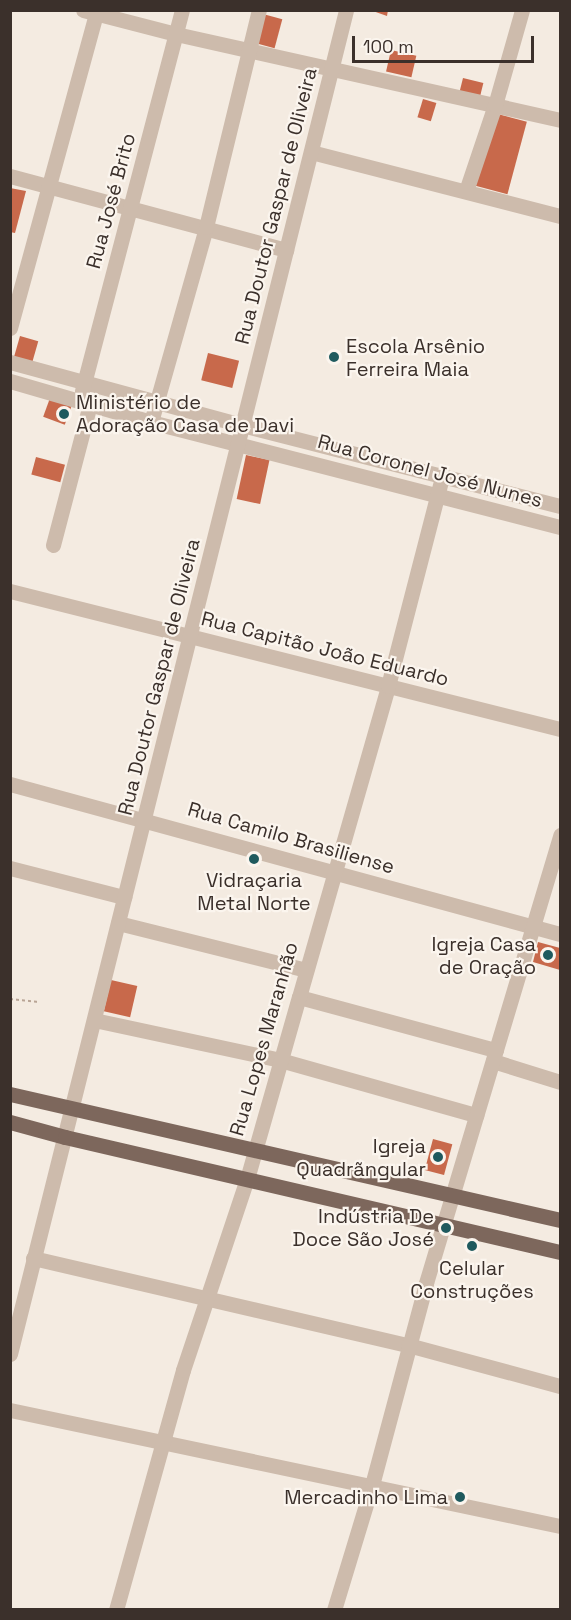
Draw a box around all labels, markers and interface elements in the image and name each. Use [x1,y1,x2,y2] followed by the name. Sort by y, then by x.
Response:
[355,24,536,62] scale bar
[363,35,414,58] text: 100 m
[230,65,322,347] street label: Rua Doutor Gaspar de Oliveira
[81,130,141,272] street label: Rua José Brito
[346,334,486,381] place label: Escola Arsênio Ferreira Maia
[327,350,341,364] marker: Escola Arsênio Ferreira Maia
[76,390,294,437] place label: Ministério de Adoração Casa de Davi
[57,407,71,421] marker: Ministério de Adoração Casa de Davi
[315,429,545,513] street label: Rua Coronel José Nunes
[113,536,205,818] street label: Rua Doutor Gaspar de Oliveira
[199,607,451,691] street label: Rua Capitão João Eduardo
[185,797,397,879] street label: Rua Camilo Brasiliense
[247,852,261,866] marker: Vidraçaria Metal Norte
[197,868,311,915] place label: Vidraçaria Metal Norte
[431,932,536,979] place label: Igreja Casa de Oração
[225,939,303,1139] street label: Rua Lopes Maranhão
[541,948,555,962] marker: Igreja Casa de Oração
[296,1134,426,1181] place label: Igreja Quadrãngular
[431,1150,445,1164] marker: Igreja Quadrãngular
[292,1204,434,1251] place label: Indústria De Doce São José
[439,1221,453,1235] marker: Indústria De Doce São José
[465,1239,479,1253] marker: Celular Construções
[410,1256,534,1303] place label: Celular Construções
[284,1485,448,1509] place label: Mercadinho Lima
[453,1490,467,1504] marker: Mercadinho Lima

